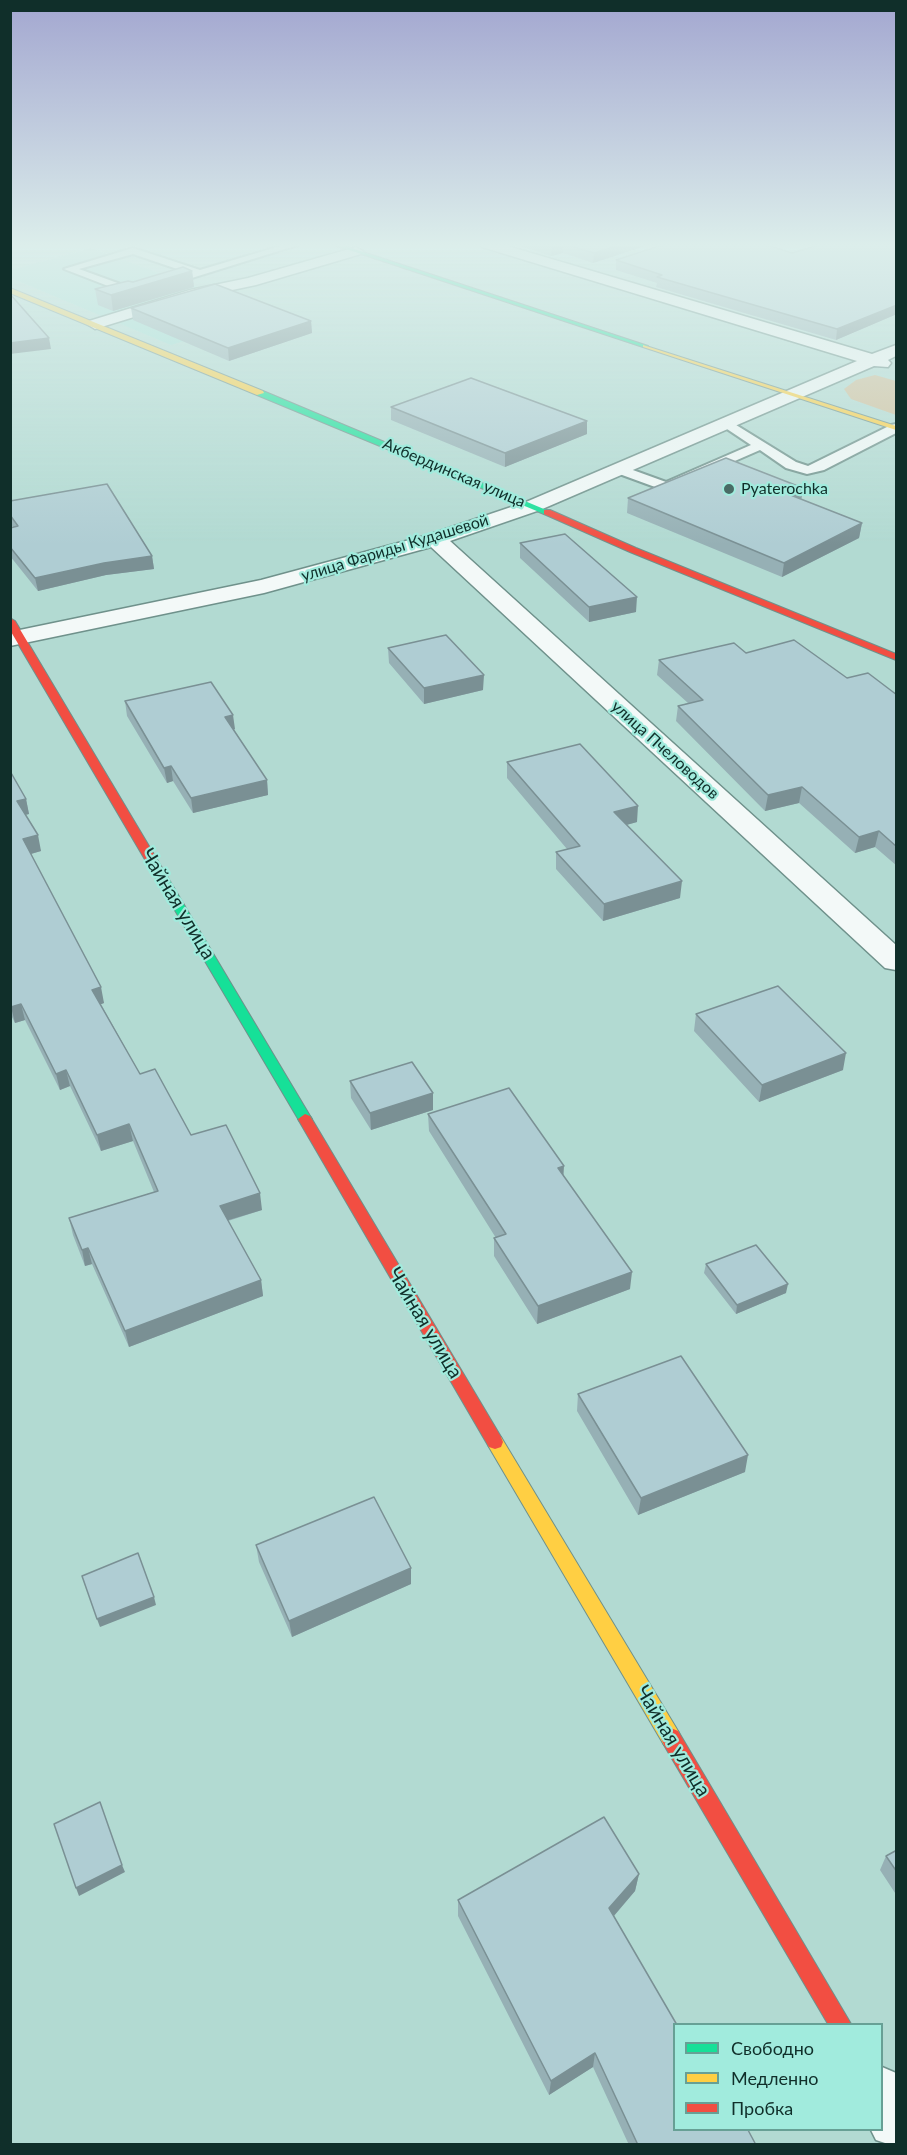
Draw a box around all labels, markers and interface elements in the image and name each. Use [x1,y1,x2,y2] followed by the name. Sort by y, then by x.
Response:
[380,434,528,512] street label: Акбердинская улица
[741,479,828,499] place label: Pyaterochka
[722,482,736,496] marker: Pyaterochka
[299,510,491,586] street label: улица Фариды Кудашевой
[607,697,723,803] street label: улица Пчеловодов
[135,844,221,964] street label: Чайная улица
[382,1263,468,1383] street label: Чайная улица
[630,1681,716,1801] street label: Чайная улица
[673,2023,883,2131] legend
[731,2037,814,2059] text: Свободно
[731,2067,819,2089] text: Медленно
[731,2097,793,2119] text: Пробка

